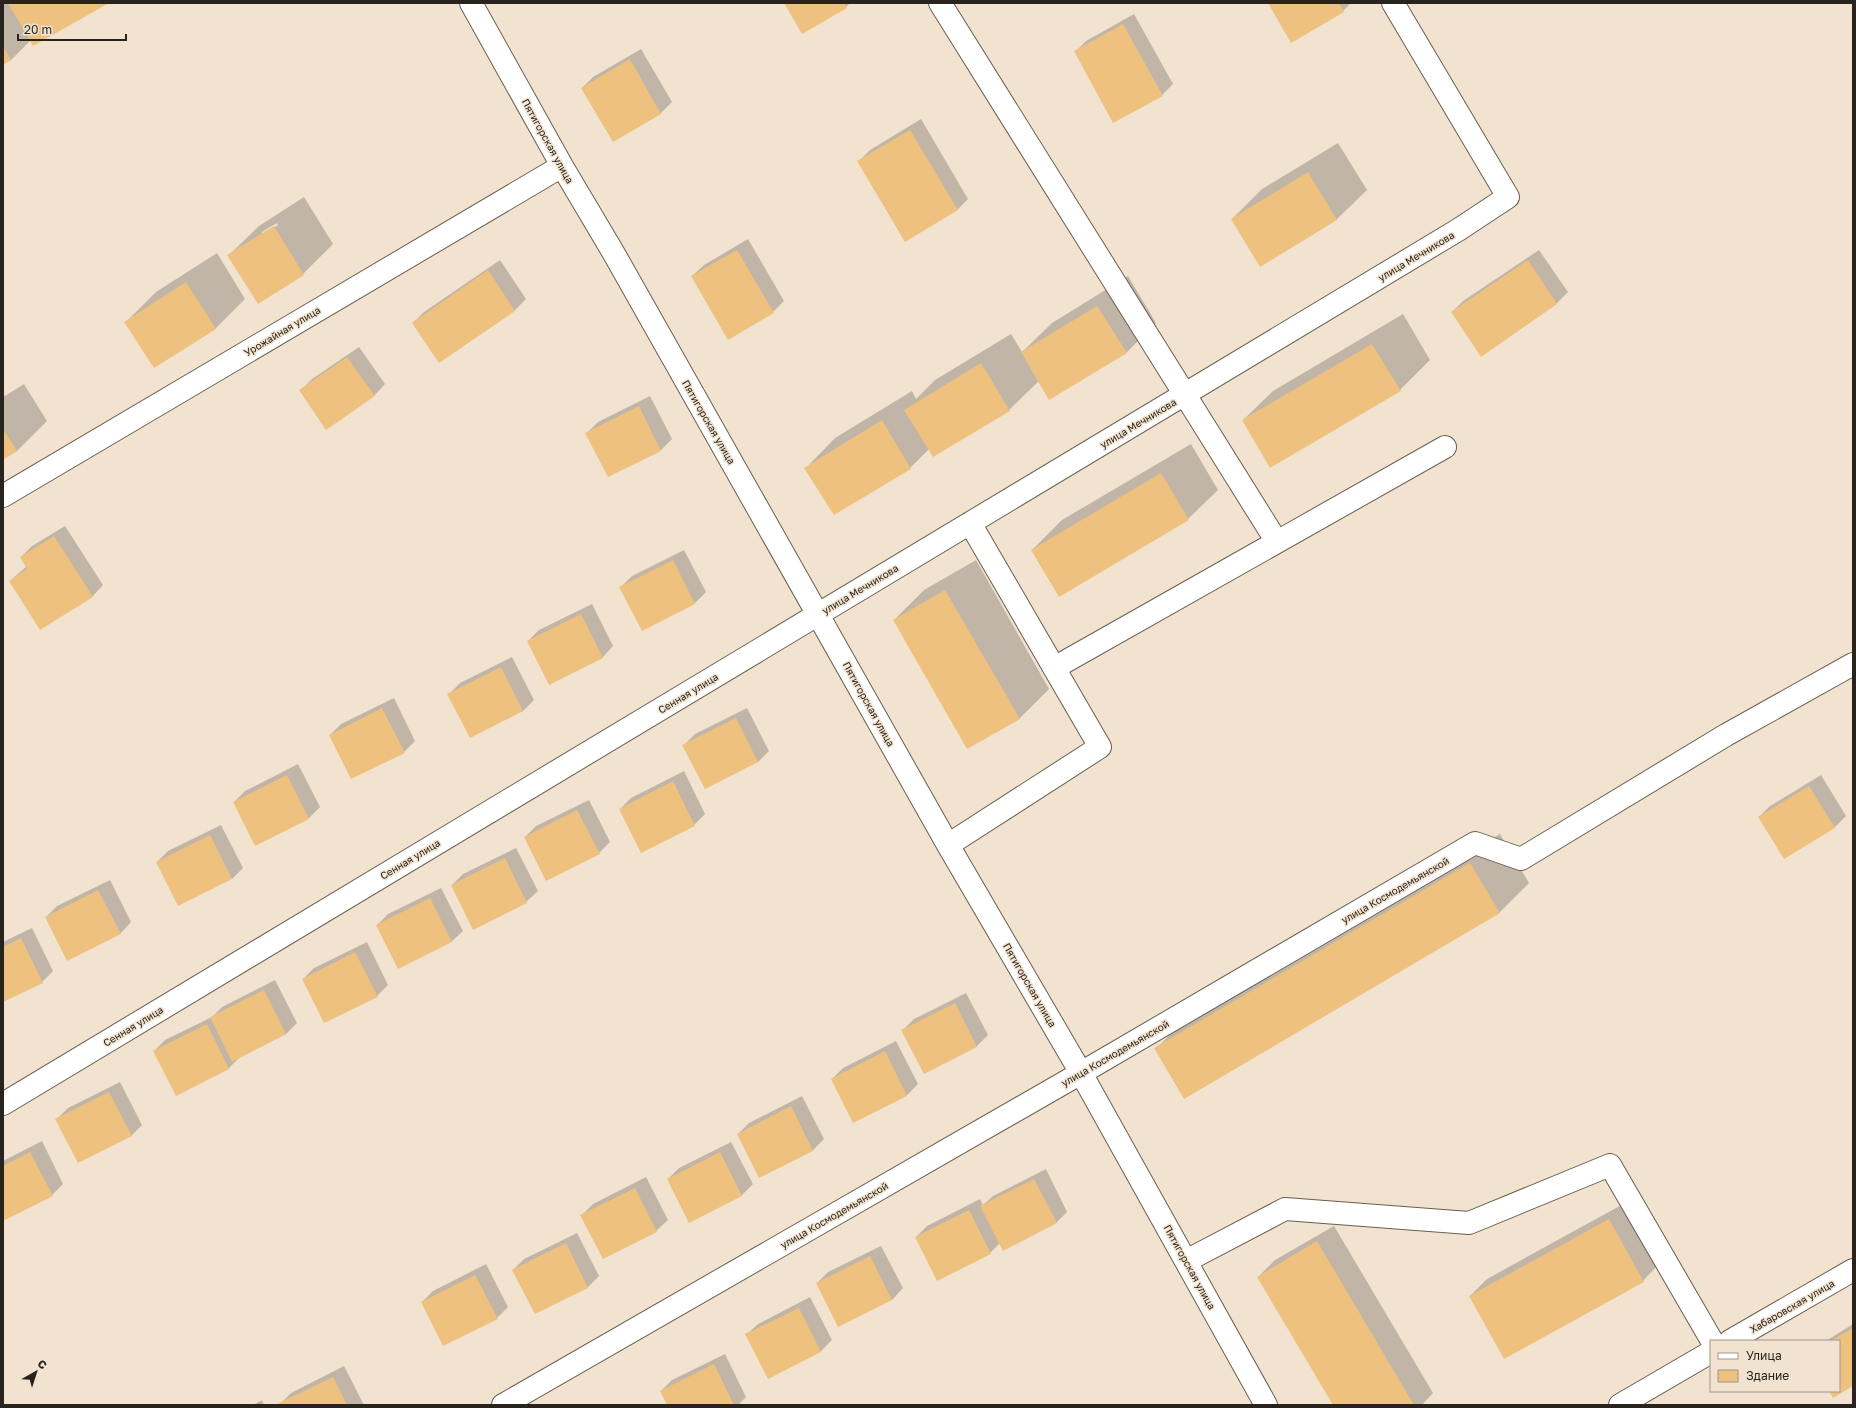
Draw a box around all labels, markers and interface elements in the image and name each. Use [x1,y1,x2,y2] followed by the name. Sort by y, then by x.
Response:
[18,16,126,42] scale bar
[24,22,52,37] text: 20 m
[520,96,576,186] street label: Пятигорская улица
[1376,229,1456,283] street label: улица Мечникова
[242,303,322,359] street label: Урожайная улица
[680,378,738,466] street label: Пятигорская улица
[1098,396,1178,450] street label: улица Мечникова
[820,562,900,616] street label: улица Мечникова
[841,659,897,749] street label: Пятигорская улица
[656,670,720,716] street label: Сенная улица
[378,836,442,882] street label: Сенная улица
[1339,854,1451,926] street label: улица Космодемьянской
[1001,941,1059,1029] street label: Пятигорская улица
[101,1003,165,1049] street label: Сенная улица
[1059,1017,1171,1089] street label: улица Космодемьянской
[778,1179,890,1251] street label: улица Космодемьянской
[1162,1222,1218,1312] street label: Пятигорская улица
[1748,1277,1836,1335] street label: Хабаровская улица
[1710,1340,1840,1392] legend
[1746,1348,1782,1363] text: Улица
[16,1352,56,1392] north arrow
[35,1356,50,1371] text: С
[1746,1368,1789,1383] text: Здание

